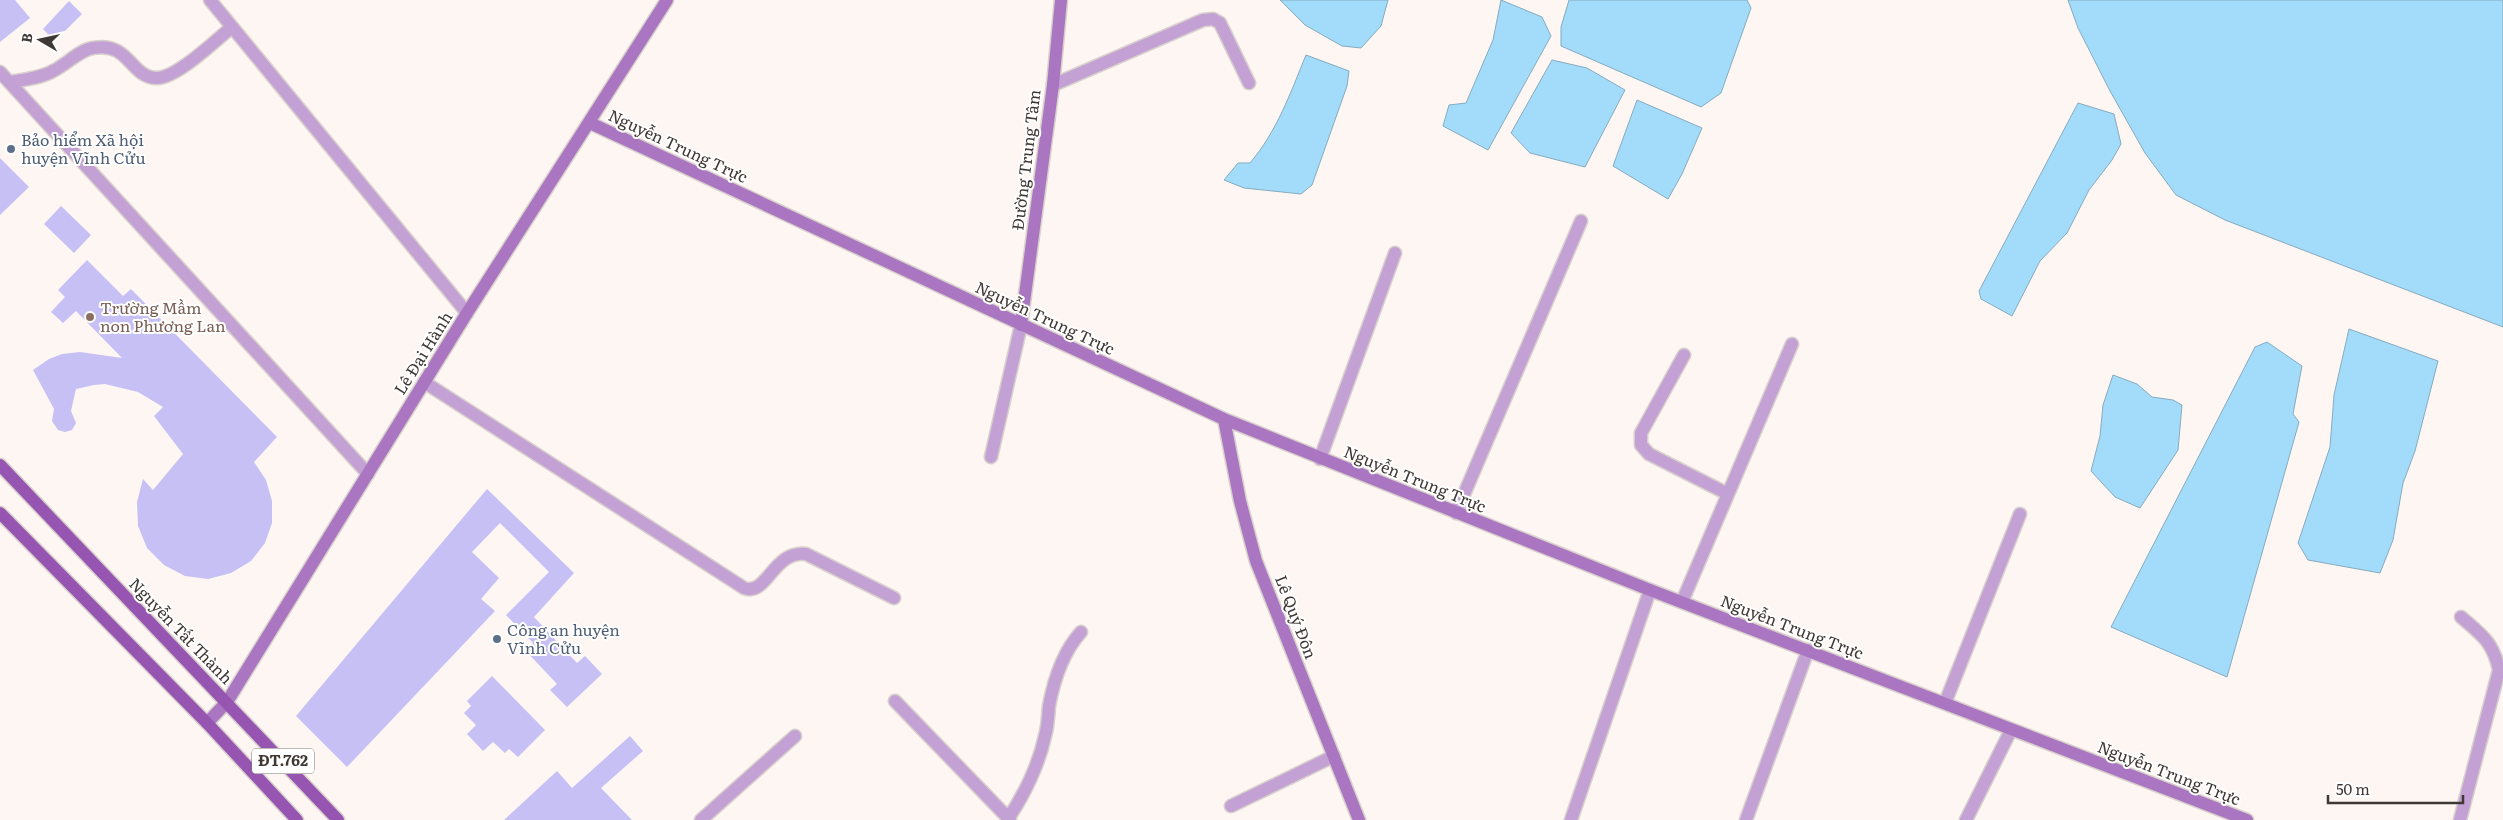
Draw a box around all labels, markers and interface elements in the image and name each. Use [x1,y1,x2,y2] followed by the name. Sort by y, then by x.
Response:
[15,15,65,65] north arrow
[16,31,37,44] text: B
[1004,88,1046,232] street label: Đường Trung Tâm
[605,102,752,188] street label: Nguyễn Trung Trực
[21,127,146,169] place label: Bảo hiểm Xã hội huyện Vĩnh Cửu
[5,143,17,155] marker: Bảo hiểm Xã hội huyện Vĩnh Cửu
[972,274,1119,360] street label: Nguyễn Trung Trực
[100,295,226,337] place label: Trường Mầm non Phương Lan
[387,306,457,399] street label: Lê Đại Hành
[84,311,96,323] marker: Trường Mầm non Phương Lan
[1341,439,1490,518] street label: Nguyễn Trung Trực
[1270,571,1324,662] street label: Lê Quý Đôn
[125,572,239,689] street label: Nguyễn Tất Thành
[1717,588,1867,664] street label: Nguyễn Trung Trực
[507,617,620,659] place label: Công an huyện Vĩnh Cửu
[491,633,503,645] marker: Công an huyện Vĩnh Cửu
[2094,734,2244,810] street label: Nguyễn Trung Trực
[252,748,314,774] road number: ĐT.762
[2328,772,2463,804] scale bar
[2336,777,2370,800] text: 50 m

